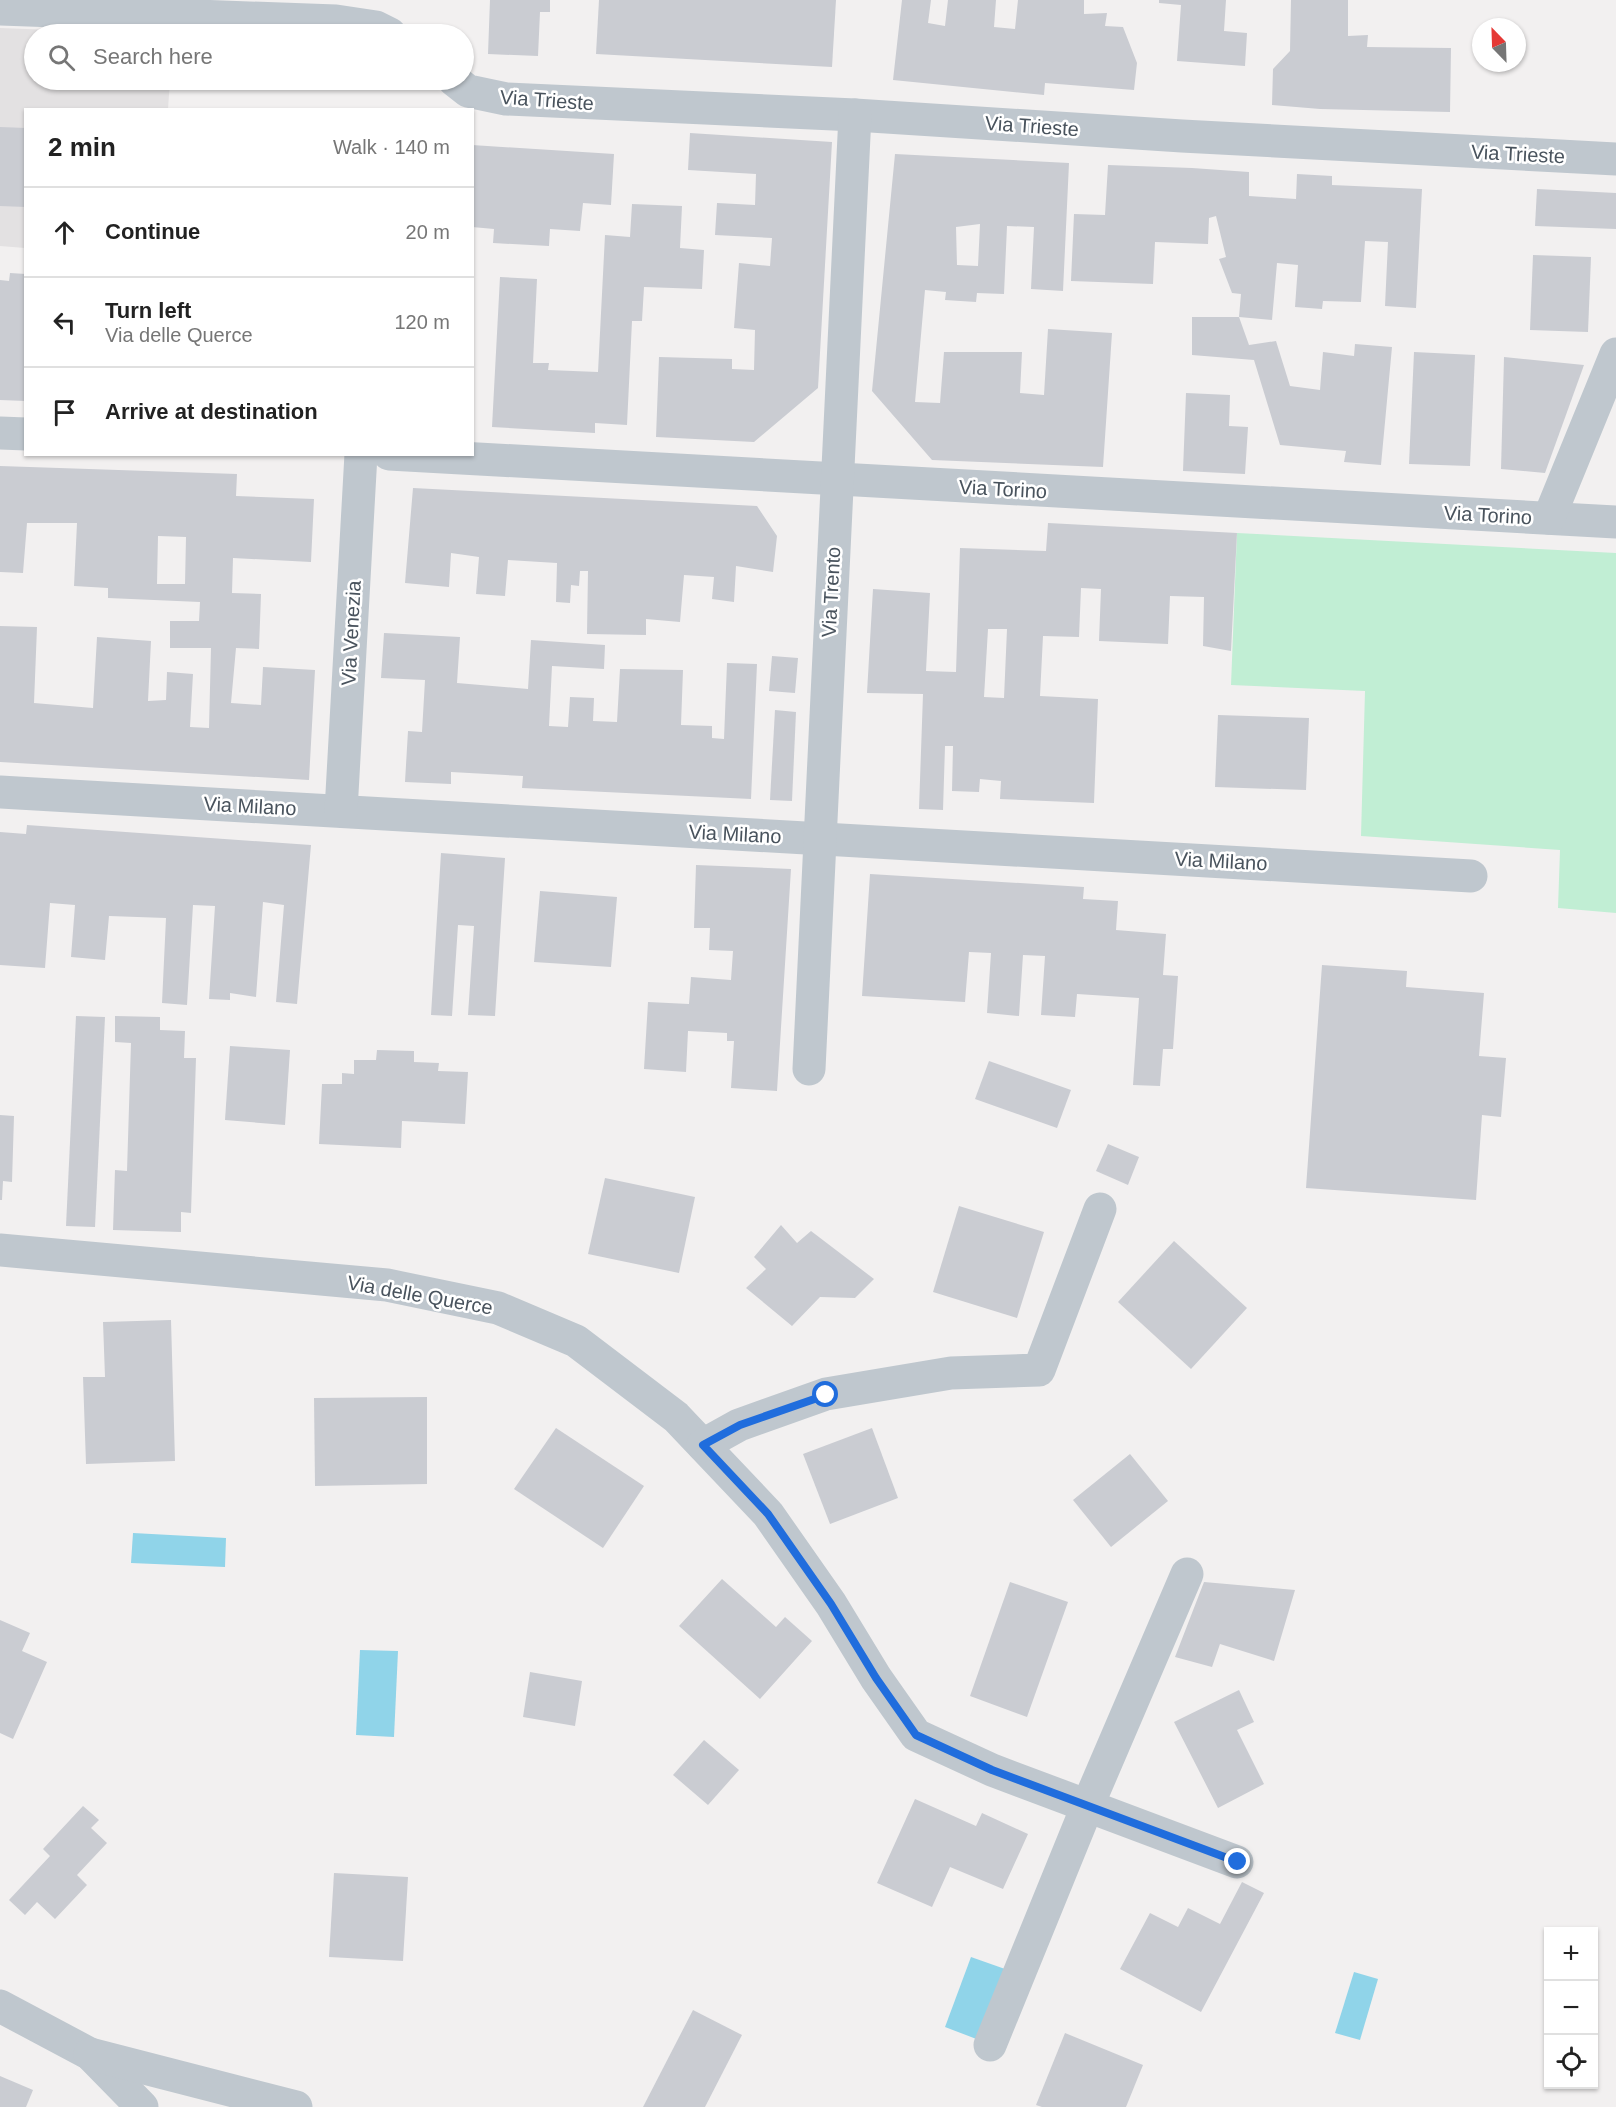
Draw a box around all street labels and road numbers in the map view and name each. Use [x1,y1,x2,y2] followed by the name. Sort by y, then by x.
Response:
[499,86,595,114] street label: Via Trieste
[984,112,1080,140] street label: Via Trieste
[1470,141,1566,167] street label: Via Trieste
[958,476,1048,502] street label: Via Torino
[1443,502,1533,528] street label: Via Torino
[818,546,844,638] street label: Via Trento
[337,579,365,686] street label: Via Venezia
[203,793,297,819] street label: Via Milano
[688,821,782,847] street label: Via Milano
[1174,848,1268,874] street label: Via Milano
[345,1271,495,1319] street label: Via delle Querce

